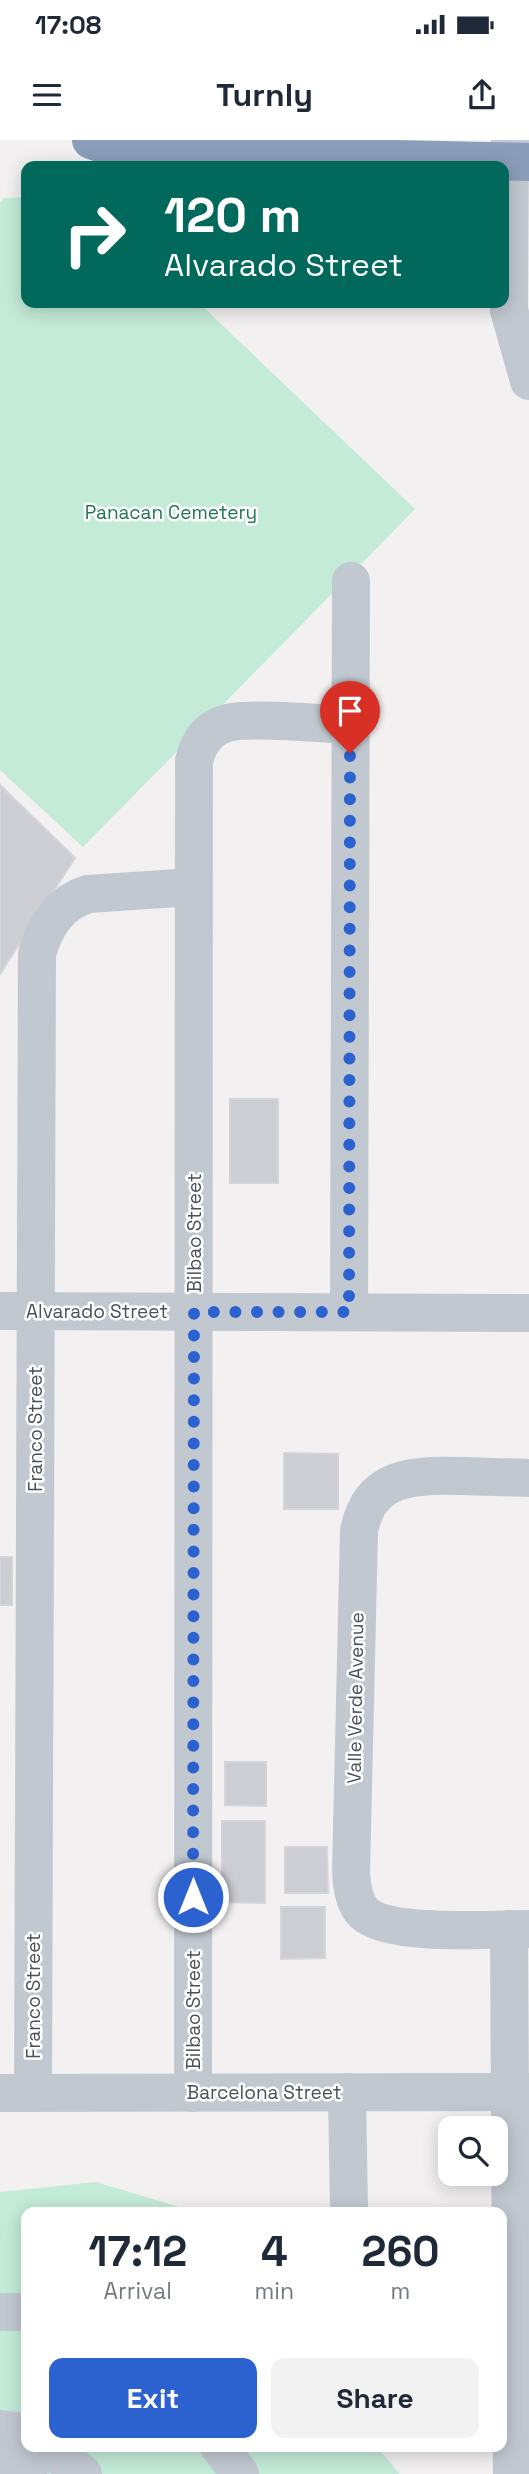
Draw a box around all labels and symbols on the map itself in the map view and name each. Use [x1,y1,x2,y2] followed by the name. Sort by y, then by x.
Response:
[85,500,257,525] park label: Panacan Cemetery
[320,681,380,753] pin
[182,1173,207,1293] street label: Bilbao Street
[26,1299,168,1324] street label: Alvarado Street
[23,1366,48,1492] street label: Franco Street
[342,1612,369,1784] street label: Valle Verde Avenue
[156,1860,230,1934] position arrow
[21,1933,46,2059] street label: Franco Street
[181,1950,206,2070] street label: Bilbao Street
[187,2080,341,2105] street label: Barcelona Street

